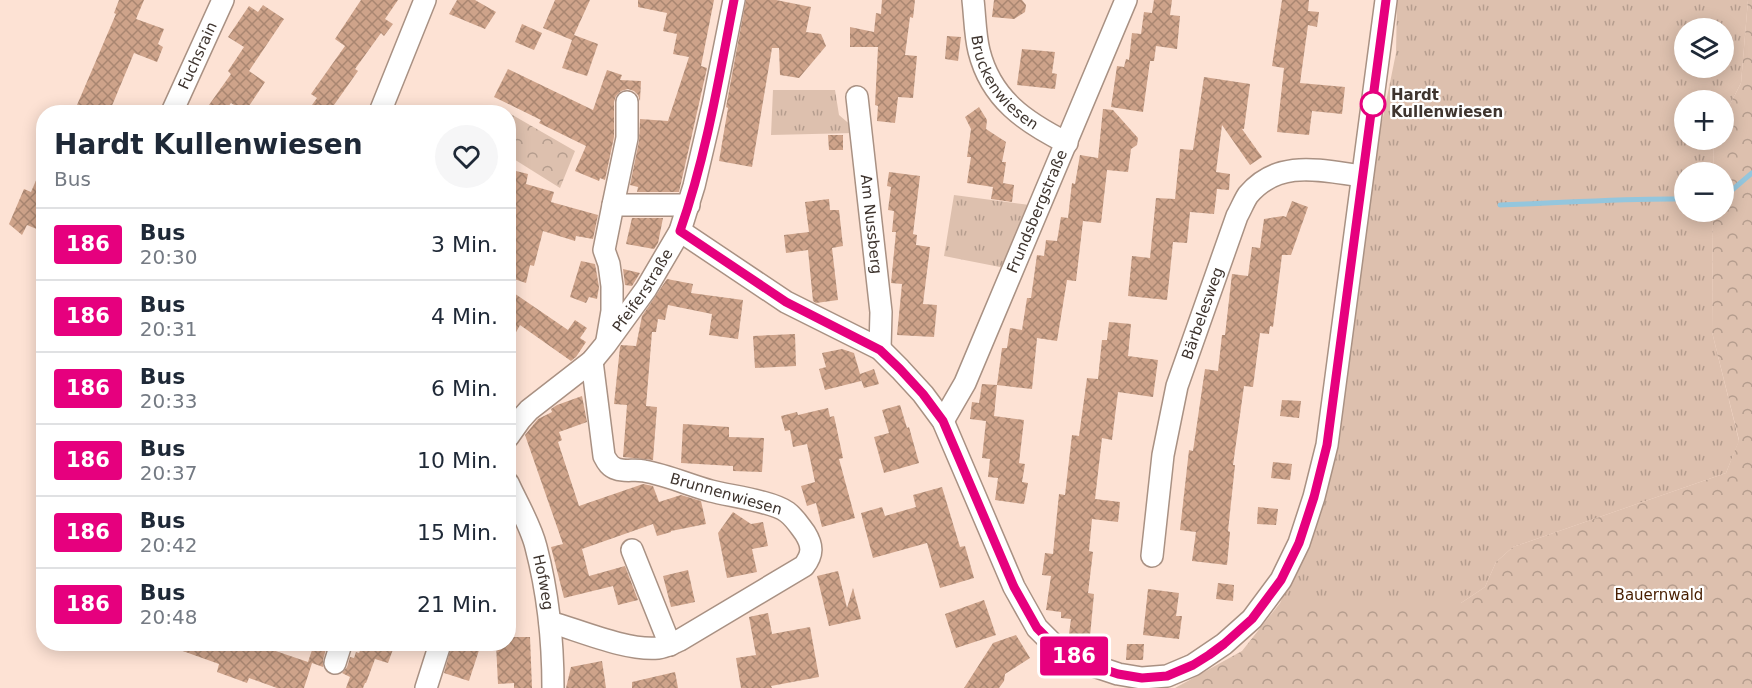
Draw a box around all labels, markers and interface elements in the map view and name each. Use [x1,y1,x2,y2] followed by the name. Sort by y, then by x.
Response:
[1674,18,1734,222] map controls
[1674,18,1734,78] button: layers
[175,19,221,92] street label: Fuchsrain
[967,34,1042,134] street label: Bruckenwiesen
[1391,86,1503,121] place label: Hardt Kullenwiesen
[1674,90,1734,150] button: +
[1360,91,1386,117] marker: Hardt Kullenwiesen
[435,125,498,188] button: heart
[54,128,363,161] text: Hardt Kullenwiesen
[1003,147,1071,276] street label: Frundsbergstraße
[1674,162,1734,222] button: −
[54,167,91,191] text: Bus
[857,173,886,275] street label: Am Nussberg
[140,220,185,245] text: Bus
[66,232,110,256] text: 186
[431,232,498,257] text: 3 Min.
[140,245,197,269] text: 20:30
[609,246,677,336] street label: Pfeiferstraße
[1178,265,1227,362] street label: Bärbelesweg
[140,292,185,317] text: Bus
[66,304,110,328] text: 186
[431,304,498,329] text: 4 Min.
[140,317,197,341] text: 20:31
[140,364,185,389] text: Bus
[66,376,110,400] text: 186
[431,376,498,401] text: 6 Min.
[140,389,197,413] text: 20:33
[140,436,185,461] text: Bus
[66,448,110,472] text: 186
[417,448,498,473] text: 10 Min.
[140,461,197,485] text: 20:37
[668,469,784,519] street label: Brunnenwiesen
[140,508,185,533] text: Bus
[66,520,110,544] text: 186
[417,520,498,545] text: 15 Min.
[140,533,197,557] text: 20:42
[529,553,557,611] street label: Hofweg
[140,580,185,605] text: Bus
[1615,586,1703,604] park label: Bauernwald
[66,592,110,616] text: 186
[417,592,498,617] text: 21 Min.
[140,605,197,629] text: 20:48
[1040,636,1108,676] line badge: 186
[1052,644,1096,668] text: 186

